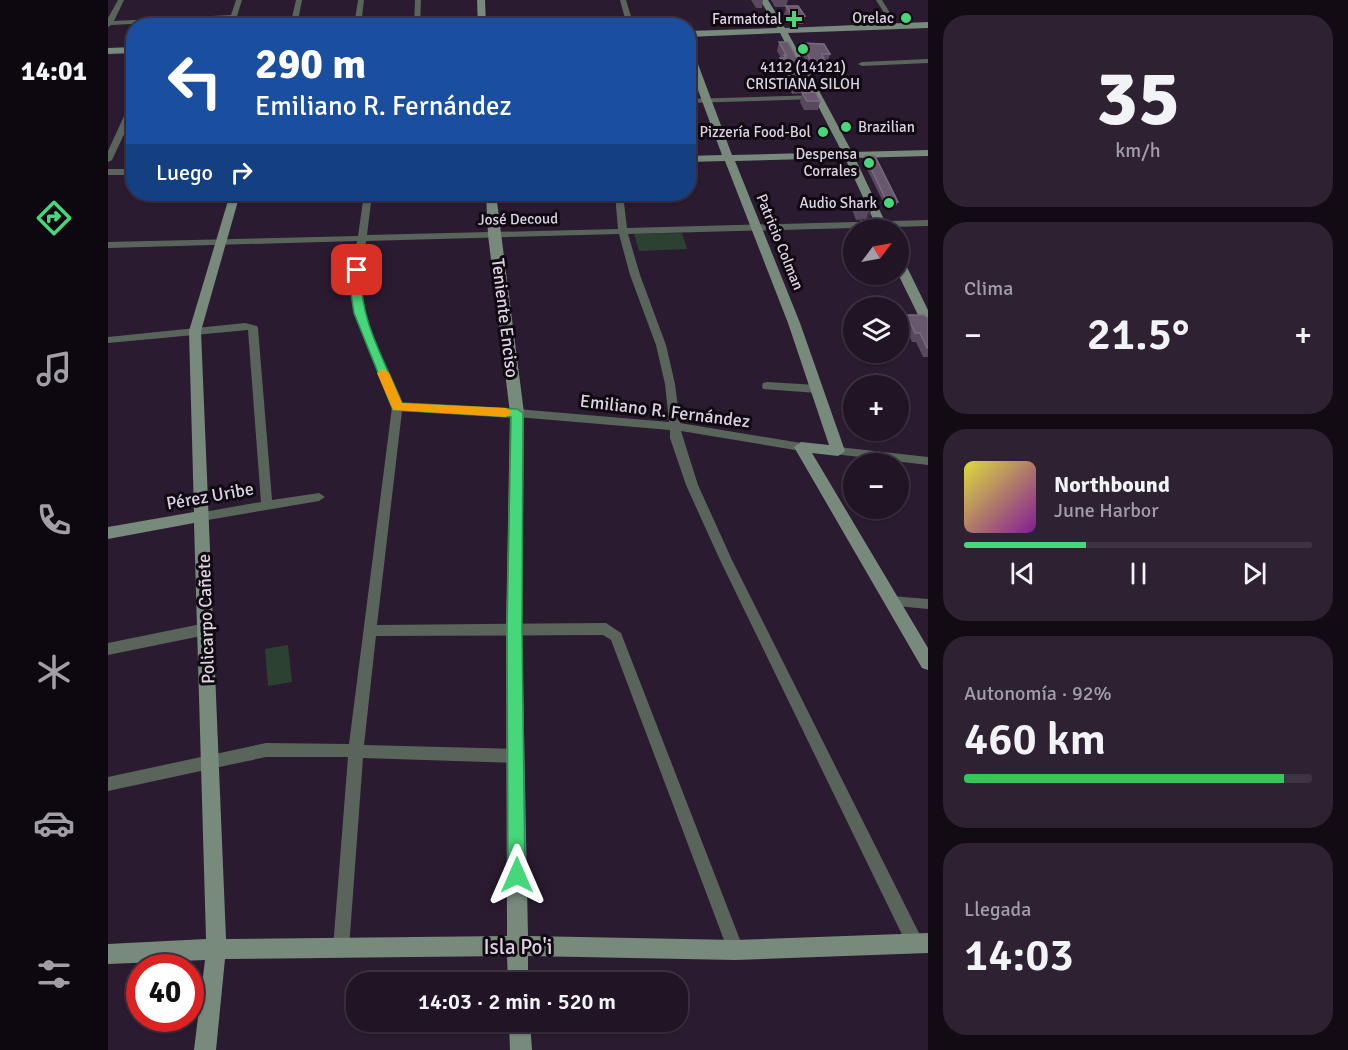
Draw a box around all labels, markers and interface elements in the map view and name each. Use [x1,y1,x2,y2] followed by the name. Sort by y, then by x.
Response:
[852,9,894,27] place label: Orelac
[712,10,782,28] place label: Farmatotal
[899,11,913,25] marker: Orelac
[787,12,801,26] marker: Farmatotal
[255,39,366,90] text: 290 m
[156,42,234,120] icon: left
[796,42,810,56] marker: 4112 (14121) CRISTIANA SILOH
[1096,51,1180,147] text: 35
[21,55,87,88] text: 14:01
[746,58,860,93] place label: 4112 (14121) CRISTIANA SILOH
[255,90,512,123] text: Emiliano R. Fernández
[858,118,915,136] place label: Brazilian
[839,120,853,134] marker: Brazilian
[700,123,811,141] place label: Pizzería Food-Bol
[816,125,830,139] marker: Pizzería Food-Bol
[1115,138,1161,163] text: km/h
[795,145,857,180] place label: Despensa Corrales
[225,156,258,189] icon: right
[862,156,876,170] marker: Despensa Corrales
[156,159,213,186] text: Luego
[753,191,807,293] street label: Patricio Colman
[800,194,877,212] place label: Audio Shark
[882,196,896,210] marker: Audio Shark
[33,197,75,239] icon: directions
[478,209,558,229] street label: José Decoud
[843,219,909,285] north arrow
[843,219,909,519] map controls
[331,244,382,295] pin
[340,253,373,286] icon: arrive
[487,257,523,379] street label: Teniente Enciso
[964,276,1013,301] text: Clima
[843,297,909,363] button: layers
[1087,307,1189,362] text: 21.5°
[964,315,982,356] text: −
[1294,315,1312,356] text: +
[33,348,75,390] icon: music
[843,375,909,441] button: +
[579,390,751,432] street label: Emiliano R. Fernández
[843,453,909,519] button: −
[1054,471,1170,498] text: Northbound
[165,477,255,515] street label: Pérez Uribe
[1054,498,1159,523] text: June Harbor
[33,499,75,541] icon: phone
[193,554,219,684] street label: Policarpo Cañete
[1006,557,1039,590] icon: previous
[1122,557,1155,590] icon: pause
[1238,557,1271,590] icon: next
[33,651,75,693] icon: climate
[964,681,1112,706] text: Autonomía · 92%
[964,712,1106,767] text: 460 km
[33,802,75,844] icon: car
[485,843,549,907] position arrow
[964,897,1031,922] text: Llegada
[964,928,1074,983] text: 14:03
[483,934,553,960] street label: Isla Po'i
[33,953,75,995] icon: filters
[126,954,204,1032] speed limit sign: 40
[418,988,616,1015] text: 14:03 · 2 min · 520 m

